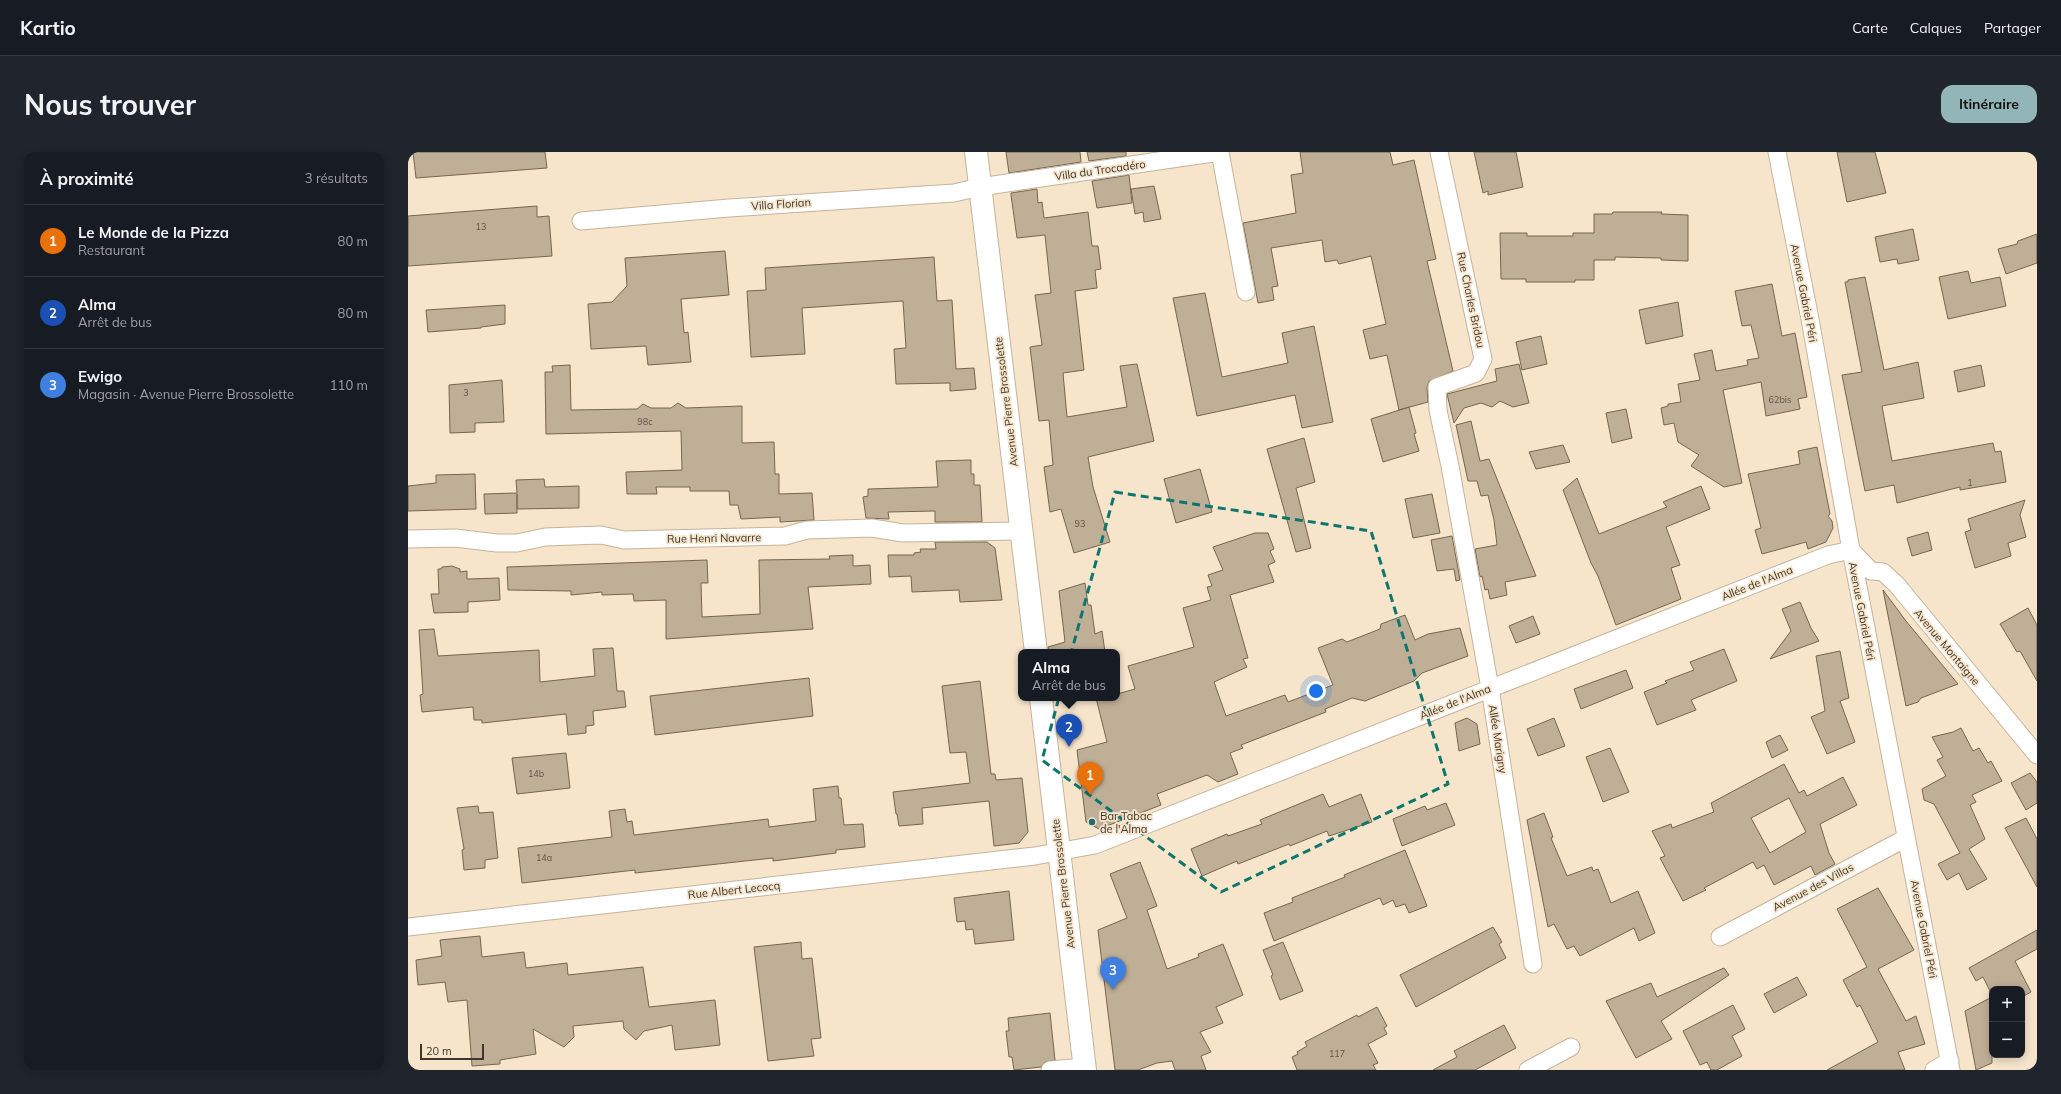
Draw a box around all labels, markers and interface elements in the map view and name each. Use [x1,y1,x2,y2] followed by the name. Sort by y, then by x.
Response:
[20,16,76,40] text: Kartio
[1852,19,1888,37] text: Carte
[1910,19,1962,37] text: Calques
[1984,19,2041,37] text: Partager
[1941,85,2037,123] button: Itinéraire
[24,87,196,122] text: Nous trouver
[1054,157,1146,183] street label: Villa du Trocadéro
[40,168,134,189] text: À proximité
[305,170,368,186] text: 3 résultats
[751,195,811,213] street label: Villa Florian
[476,221,486,232] house number: 13
[78,223,229,242] text: Le Monde de la Pizza
[49,233,57,249] text: 1
[338,233,368,249] text: 80 m
[78,242,145,258] text: Restaurant
[1788,243,1820,343] street label: Avenue Gabriel Péri
[1454,251,1488,349] street label: Rue Charles Bridou
[78,295,116,314] text: Alma
[49,305,57,321] text: 2
[338,305,368,321] text: 80 m
[78,314,152,330] text: Arrêt de bus
[991,336,1021,468] street label: Avenue Pierre Brossolette
[78,367,122,386] text: Ewigo
[49,377,57,393] text: 3
[330,377,368,393] text: 110 m
[78,386,294,402] text: Magasin · Avenue Pierre Brossolette
[463,387,469,398] house number: 3
[1769,394,1791,405] house number: 62bis
[637,416,653,427] house number: 98c
[1967,477,1973,488] house number: 1
[1075,518,1085,529] house number: 93
[667,530,761,546] street label: Rue Henri Navarre
[1846,561,1878,661] street label: Avenue Gabriel Péri
[1719,562,1795,604] street label: Allée de l'Alma
[1911,606,1983,688] street label: Avenue Montaigne
[1018,649,1120,701] popup
[1032,658,1070,677] text: Alma
[1032,677,1106,693] text: Arrêt de bus
[1306,681,1326,701] your location
[1417,681,1493,723] street label: Allée de l'Alma
[1486,703,1510,775] street label: Allée Marigny
[1056,714,1082,747] pin: 2
[1077,762,1103,795] pin: 1
[528,768,544,779] house number: 14b
[1100,809,1153,836] place label: Bar Tabac de l'Alma
[1087,817,1097,827] marker: Bar Tabac de l'Alma
[1048,818,1078,950] street label: Avenue Pierre Brossolette
[536,852,552,863] house number: 14a
[1770,860,1856,914] street label: Avenue des Villas
[687,878,781,902] street label: Rue Albert Lecocq
[1908,879,1940,979] street label: Avenue Gabriel Péri
[1100,957,1126,990] pin: 3
[1989,986,2025,1058] map controls
[1989,986,2025,1022] button: +
[1989,1022,2025,1058] button: −
[420,1042,484,1061] scale bar
[426,1044,452,1058] text: 20 m
[1329,1048,1345,1059] house number: 117

